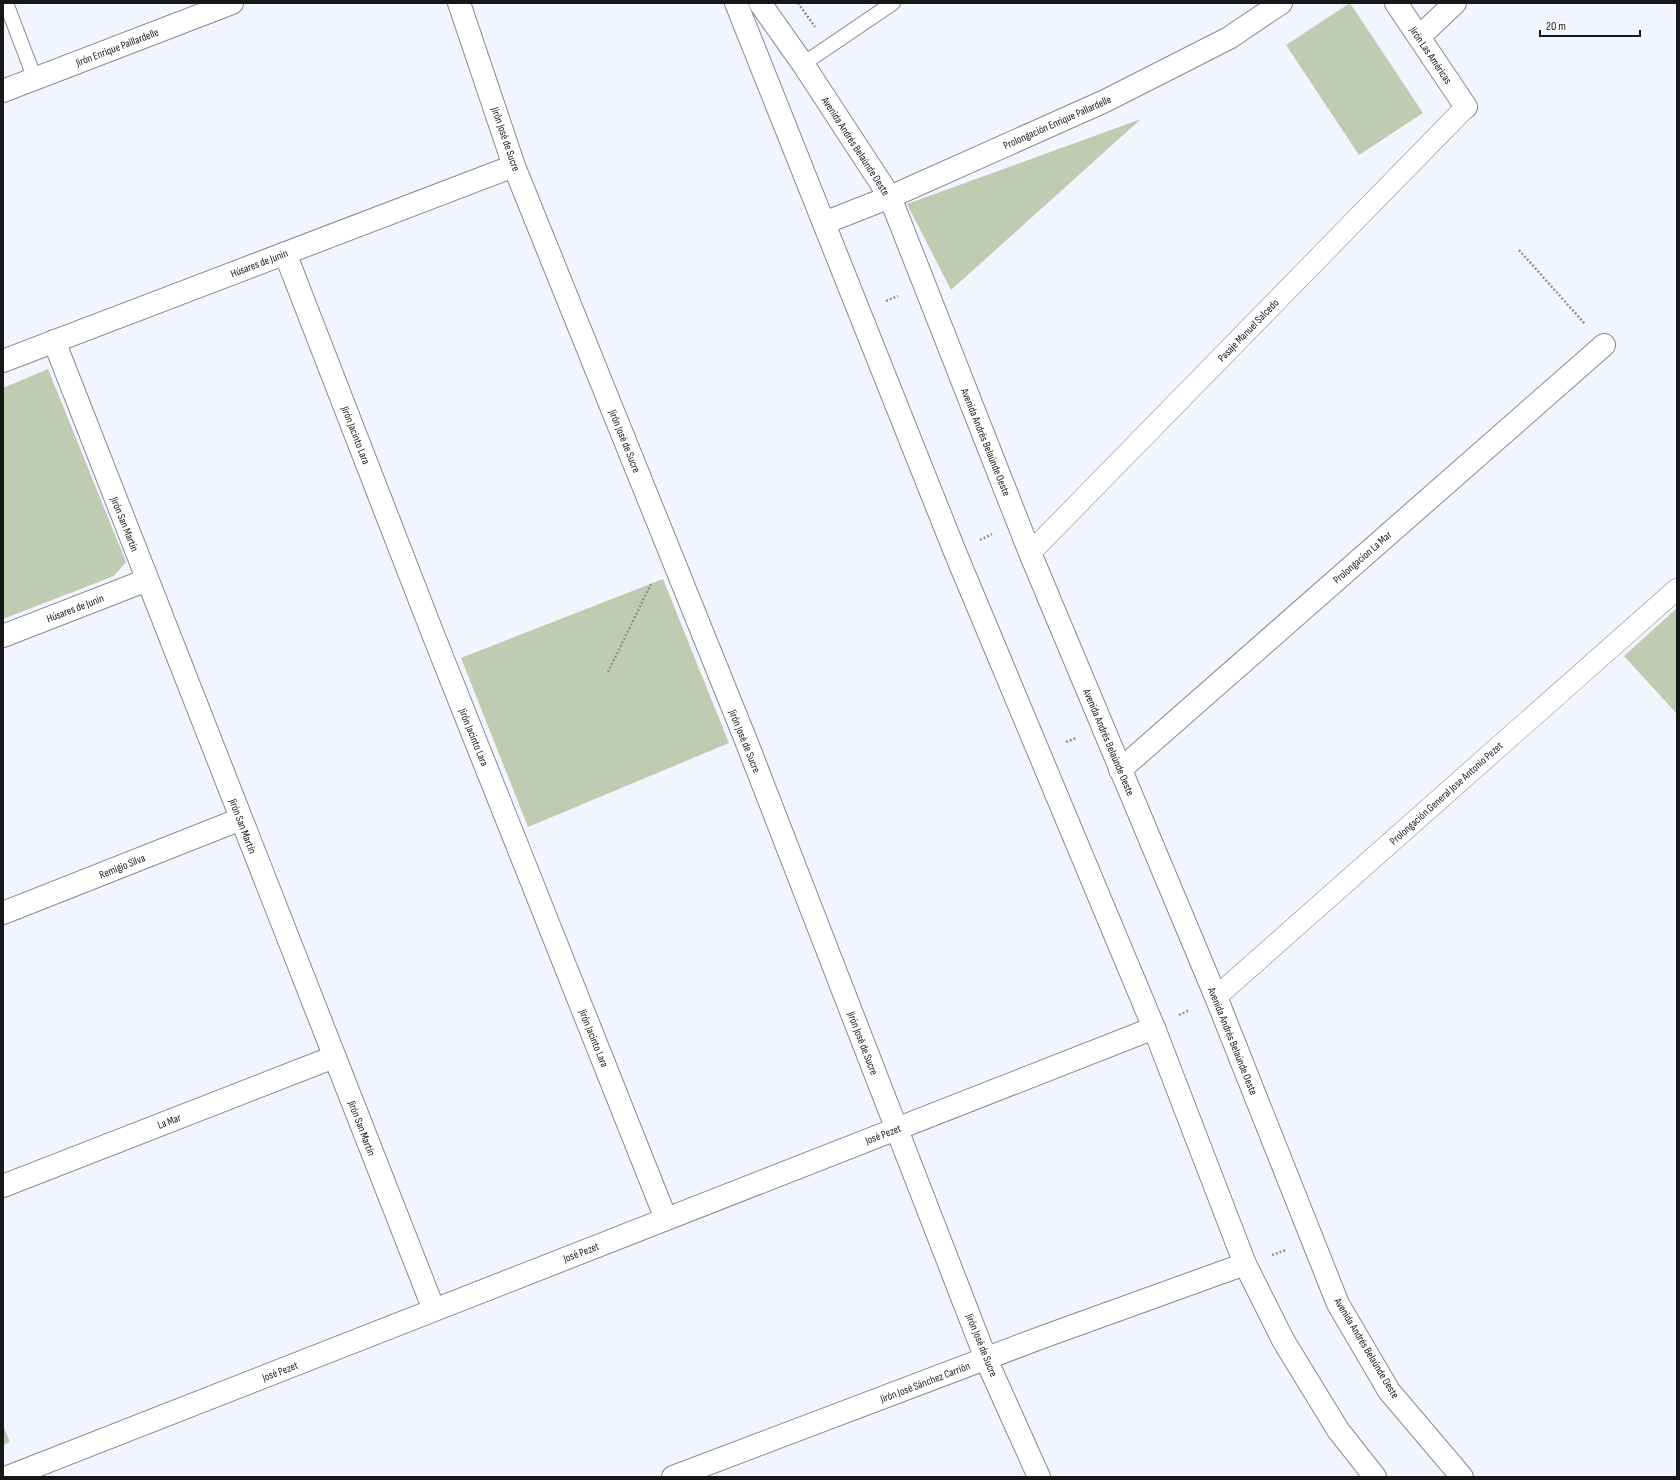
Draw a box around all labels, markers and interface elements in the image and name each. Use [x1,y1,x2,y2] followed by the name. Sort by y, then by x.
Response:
[1540,12,1640,38] scale bar
[1546,19,1566,34] text: 20 m
[1406,23,1455,86] street label: Jirón Las Américas
[73,26,160,70] street label: Jirón Enrique Paillardelle
[1001,93,1113,152] street label: Prolongación Enrique Pallardelle
[818,94,892,198] street label: Avenida Andrés Belaúnde Oeste
[488,104,523,173] street label: Jirón José de Sucre
[229,246,290,280] street label: Húsares de Junín
[1215,296,1282,364] street label: Pasaje Manuel Salcedo
[958,386,1013,498] street label: Avenida Andrés Belaúnde Oeste
[338,403,373,466] street label: Jirón Jacinto Lara
[606,407,643,475] street label: Jirón José de Sucre
[107,494,142,554] street label: Jirón San Martín
[1330,528,1394,586] street label: Prolongacíon La Mar
[45,591,106,625] street label: Húsares de Junín
[1080,686,1137,798] street label: Avenida Andrés Belaúnde Oeste
[456,705,491,768] street label: Jirón Jacinto Lara
[726,707,763,775] street label: Jirón José de Sucre
[1387,739,1506,848] street label: Prolongación General Jose Antonio Pezet
[226,796,259,856] street label: Jirón San Martín
[97,851,147,882] street label: Remigio Silva
[1205,985,1260,1097] street label: Avenida Andrés Belaúnde Oeste
[576,1006,611,1069] street label: Jirón Jacinto Lara
[844,1009,881,1077] street label: Jirón José de Sucre
[345,1098,378,1158] street label: Jirón San Martín
[156,1111,183,1132] street label: La Mar
[862,1121,904,1148] street label: José Pezet
[560,1239,602,1266] street label: José Pezet
[1331,1295,1402,1401] street label: Avenida Andrés Belaúnde Oeste
[963,1311,1000,1379] street label: Jirón José de Sucre
[259,1358,301,1385] street label: José Pezet
[878,1359,972,1406] street label: Jirón José Sánchez Carrión

